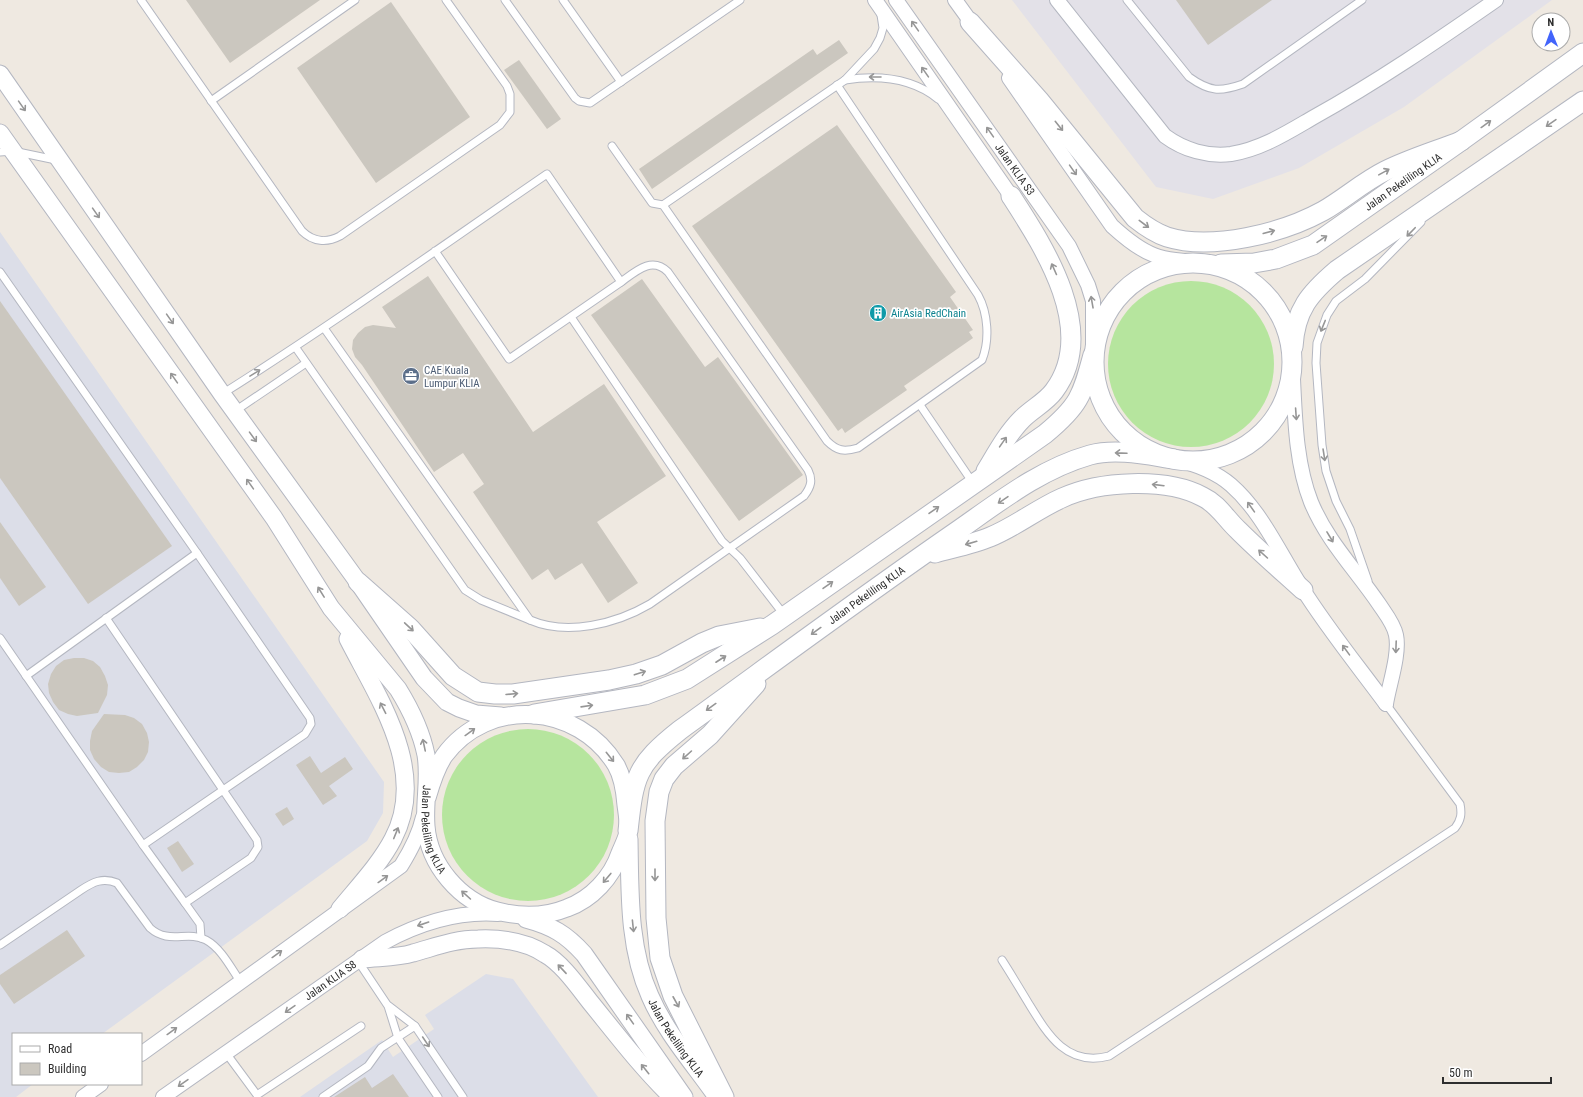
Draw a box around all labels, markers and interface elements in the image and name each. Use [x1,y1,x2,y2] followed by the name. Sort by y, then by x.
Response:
[1531,12,1571,52] north arrow
[1547,16,1555,29] text: N
[911,20,919,31] one-way arrow
[921,67,929,78] one-way arrow
[869,73,882,81] one-way arrow
[18,100,26,111] one-way arrow
[1480,119,1491,128] one-way arrow
[1546,119,1557,127] one-way arrow
[1055,120,1064,131] one-way arrow
[986,126,994,137] one-way arrow
[992,141,1038,198] street label: Jalan KLIA S3
[1362,150,1445,213] street label: Jalan Pekeliling KLIA
[1069,164,1077,175] one-way arrow
[1378,168,1390,176] one-way arrow
[92,207,100,218] one-way arrow
[1138,220,1149,229] one-way arrow
[1406,227,1416,237] one-way arrow
[1263,228,1276,236] one-way arrow
[1316,234,1328,242] one-way arrow
[1050,264,1057,276] one-way arrow
[1088,296,1096,309] one-way arrow
[868,303,888,323] building icon: AirAsia RedChain
[891,307,966,320] place label: AirAsia RedChain
[166,314,174,325] one-way arrow
[1318,320,1326,332] one-way arrow
[424,364,480,390] place label: CAE Kuala Lumpur KLIA
[401,366,421,386] office icon: CAE Kuala Lumpur KLIA
[249,369,261,377] one-way arrow
[170,372,178,383] one-way arrow
[1292,407,1299,420] one-way arrow
[249,431,257,442] one-way arrow
[999,437,1007,448] one-way arrow
[1320,448,1328,461] one-way arrow
[1115,449,1128,457] one-way arrow
[246,478,254,489] one-way arrow
[1152,481,1165,489] one-way arrow
[998,496,1009,504] one-way arrow
[1247,502,1255,513] one-way arrow
[929,506,940,514] one-way arrow
[1326,531,1334,542] one-way arrow
[965,540,978,547] one-way arrow
[1259,550,1269,559] one-way arrow
[826,563,908,627] street label: Jalan Pekeliling KLIA
[823,581,834,589] one-way arrow
[317,586,325,598] one-way arrow
[404,622,414,632] one-way arrow
[811,627,822,635] one-way arrow
[1392,640,1400,653] one-way arrow
[1342,645,1350,656] one-way arrow
[715,654,727,662] one-way arrow
[633,668,645,676] one-way arrow
[505,690,518,697] one-way arrow
[379,702,386,714] one-way arrow
[580,702,593,710] one-way arrow
[706,703,717,711] one-way arrow
[464,728,475,736] one-way arrow
[419,739,427,752] one-way arrow
[681,751,692,760] one-way arrow
[605,752,614,763] one-way arrow
[419,785,449,877] street label: Jalan Pekeliling KLIA
[392,827,400,839] one-way arrow
[652,868,659,881] one-way arrow
[602,872,611,883] one-way arrow
[378,875,389,883] one-way arrow
[461,891,471,900] one-way arrow
[629,919,637,932] one-way arrow
[417,921,429,929] one-way arrow
[272,950,283,959] one-way arrow
[302,958,359,1003] street label: Jalan KLIA S8
[557,964,567,974] one-way arrow
[673,996,681,1008] one-way arrow
[646,997,707,1080] street label: Jalan Pekeliling KLIA
[285,1005,296,1013] one-way arrow
[626,1014,634,1025] one-way arrow
[167,1027,178,1035] one-way arrow
[12,1033,142,1085] legend
[422,1037,430,1048] one-way arrow
[48,1042,72,1056] text: Road
[1443,1059,1551,1085] scale bar
[48,1062,86,1076] text: Building
[641,1064,649,1075] one-way arrow
[1449,1066,1473,1080] text: 50 m
[178,1079,189,1087] one-way arrow

